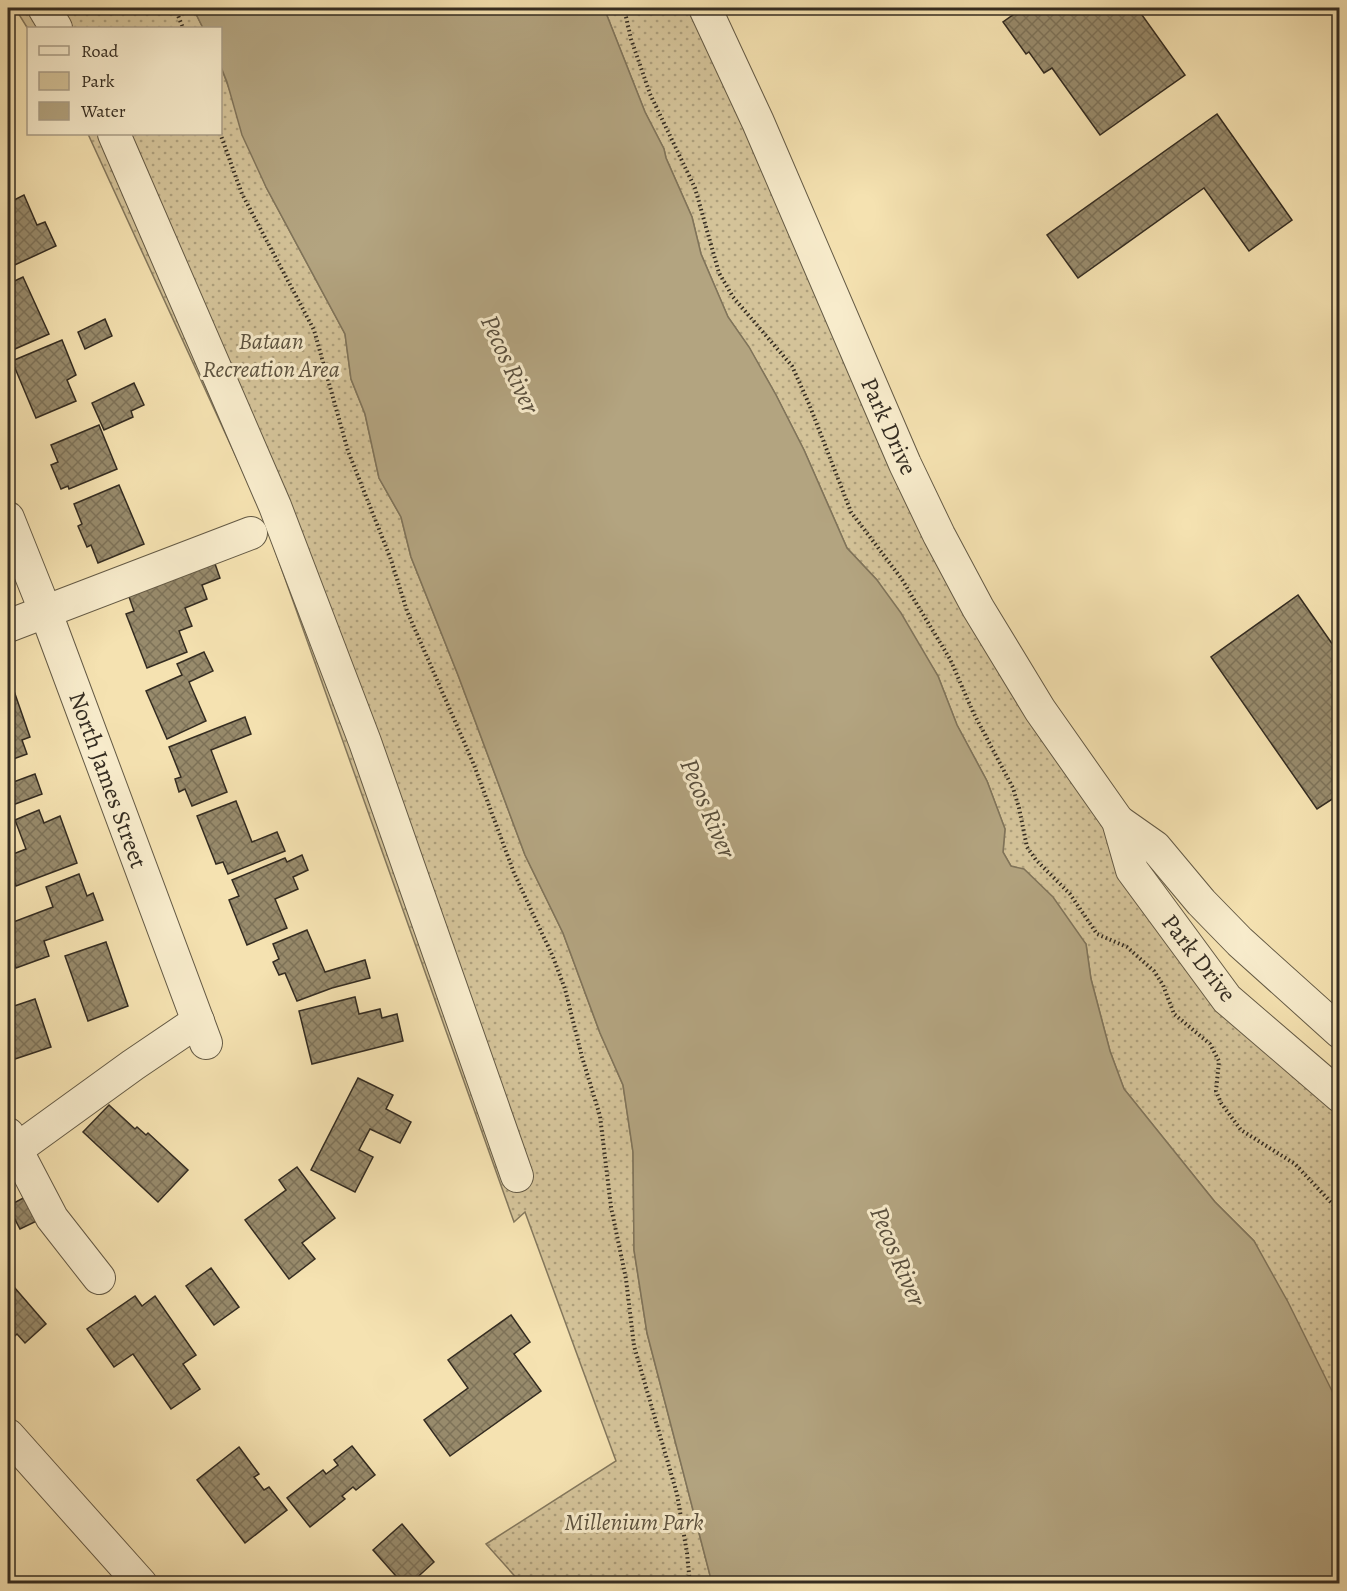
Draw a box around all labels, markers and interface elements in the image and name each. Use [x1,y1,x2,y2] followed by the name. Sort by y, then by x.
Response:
[27,27,222,135] legend
[81,39,119,63] text: Road
[81,69,115,93] text: Park
[80,99,126,123] text: Water
[472,309,548,420] water label: Pecos River
[202,325,340,385] park label: Bataan Recreation Area
[853,372,925,480] street label: Park Drive
[61,687,155,873] street label: North James Street
[671,753,745,864] water label: Pecos River
[1154,907,1244,1009] street label: Park Drive
[861,1201,935,1312] water label: Pecos River
[564,1506,704,1538] park label: Millenium Park

